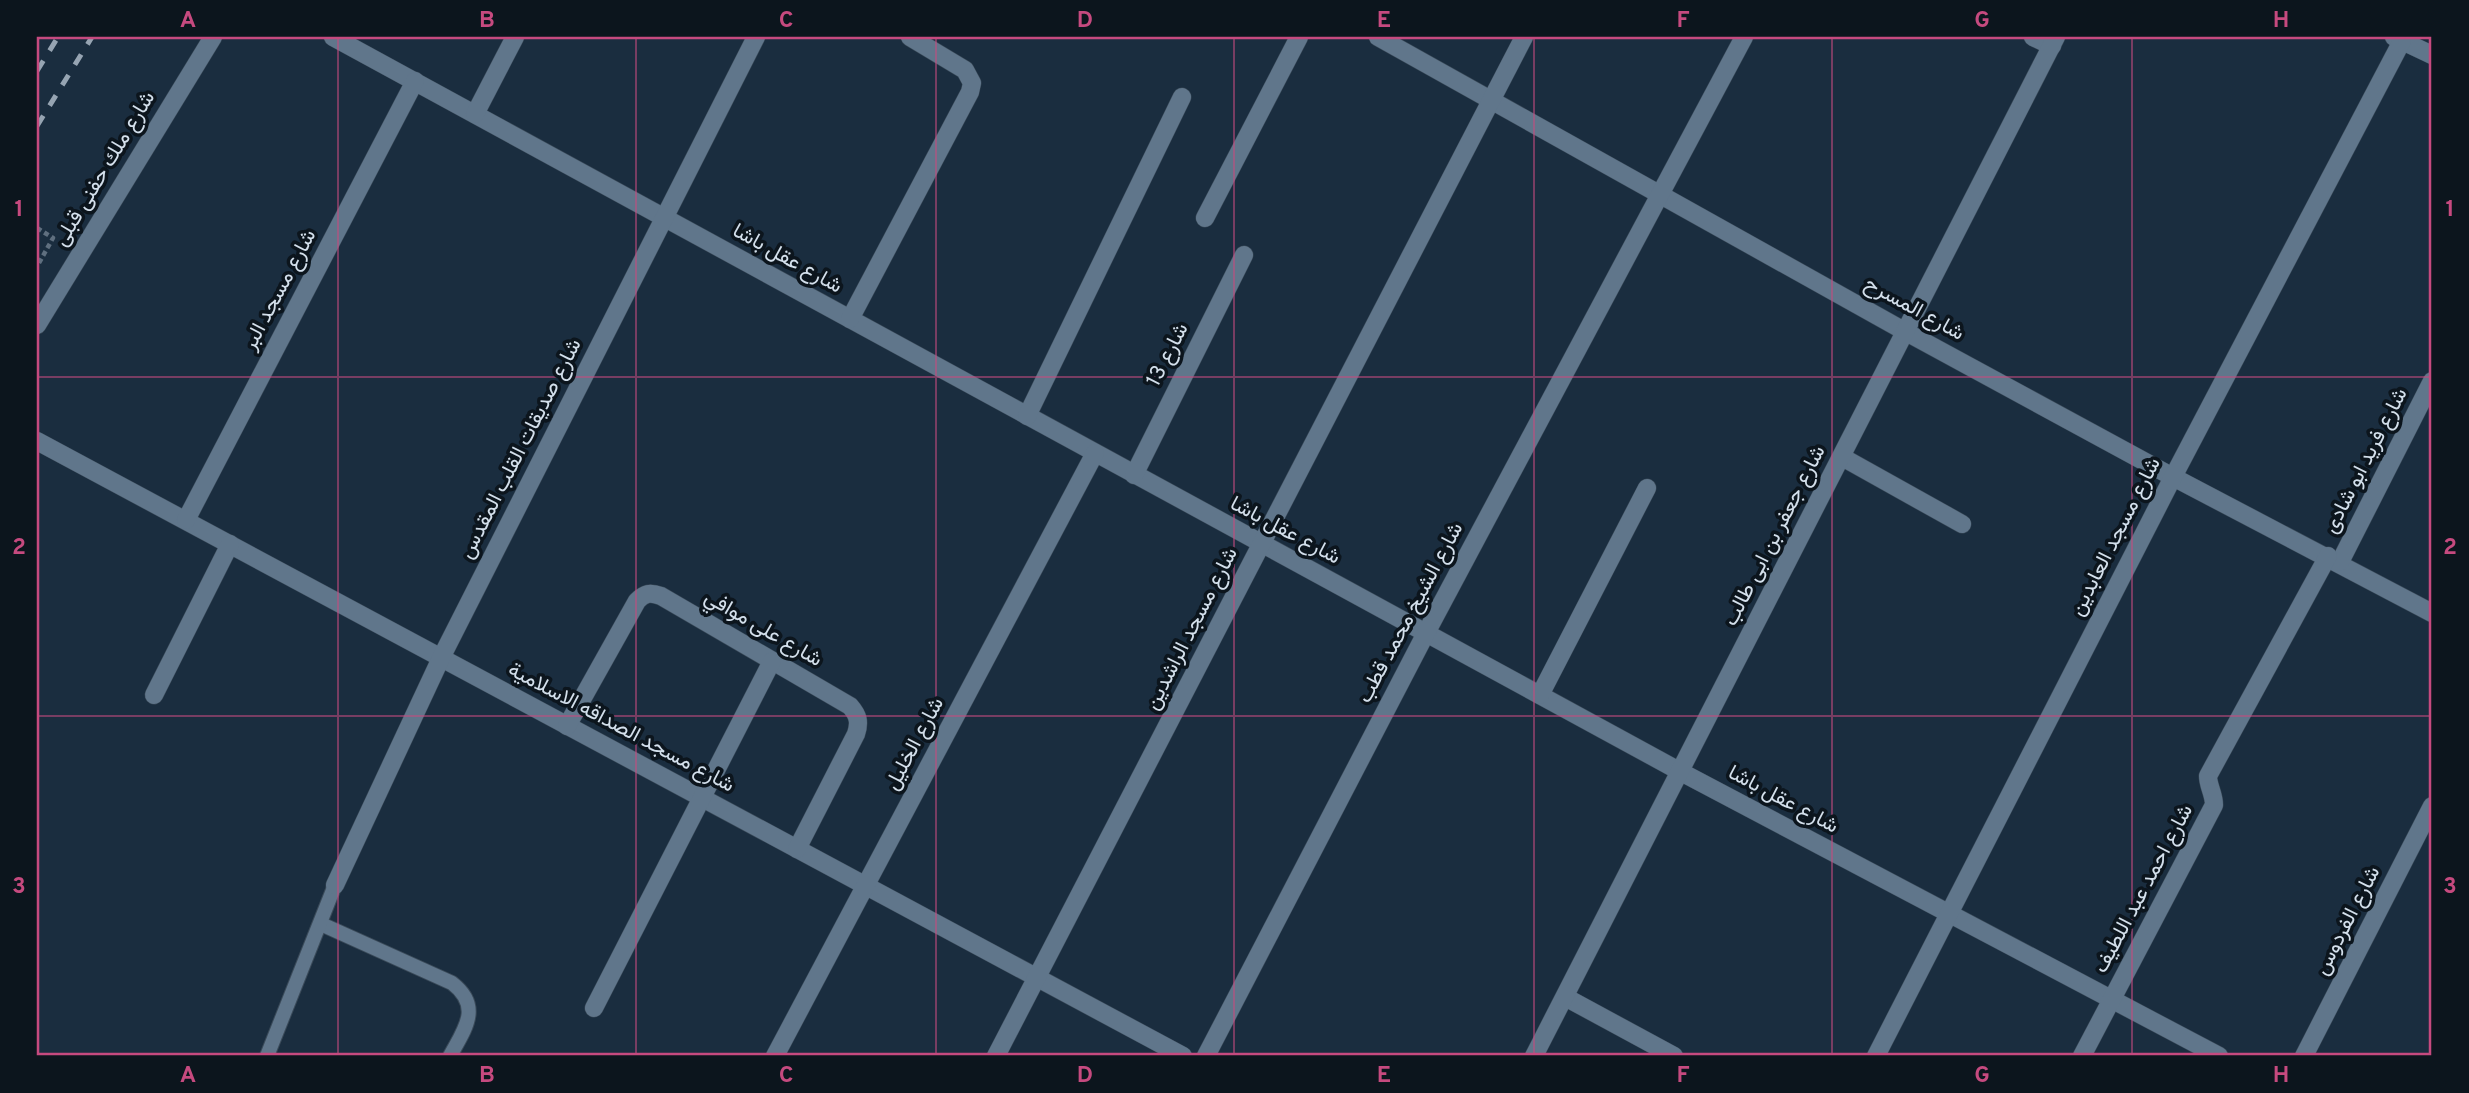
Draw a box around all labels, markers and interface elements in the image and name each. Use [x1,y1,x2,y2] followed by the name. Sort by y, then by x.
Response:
[180,7,196,36] text: A
[479,7,495,36] text: B
[779,7,793,36] text: C
[1077,7,1093,36] text: D
[1377,7,1391,36] text: E
[1676,7,1690,36] text: F
[1974,7,1990,36] text: G
[2273,7,2289,36] text: H
[48,86,162,252] street label: شارع ملك حفنى قبلى
[14,196,24,225] text: 1
[2445,196,2455,225] text: 1
[727,218,847,300] street label: شارع عقل باشا
[236,225,323,356] street label: شارع مسجد البر
[1859,271,1969,347] street label: شارع المسرح
[1141,319,1195,391] street label: شارع 13
[454,334,588,564] street label: شارع صديقات القلب المقدس
[2318,384,2414,538] street label: شارع فريد ابو شادى
[1718,441,1832,631] street label: شارع جعفر بن ابى طالب
[2064,453,2168,621] street label: شارع مسجد العابدين
[1225,491,1345,571] street label: شارع عقل باشا
[1352,518,1470,708] street label: شارع الشيخ محمد قطب
[12,534,26,563] text: 2
[2443,534,2457,563] text: 2
[1139,543,1245,715] street label: شارع مسجد الراشدين
[698,584,827,675] street label: شارع على موافي
[503,657,739,799] street label: شارع مسجد الصداقه الاسلامية
[879,693,951,795] street label: شارع الخليل
[1723,760,1843,840] street label: شارع عقل باشا
[2088,800,2200,978] street label: شارع احمد عبد اللطيف
[2309,862,2387,980] street label: شارع الفردوس
[12,873,26,902] text: 3
[2443,873,2457,902] text: 3
[180,1062,196,1091] text: A
[479,1062,495,1091] text: B
[779,1062,793,1091] text: C
[1077,1062,1093,1091] text: D
[1377,1062,1391,1091] text: E
[1676,1062,1690,1091] text: F
[1974,1062,1990,1091] text: G
[2273,1062,2289,1091] text: H

